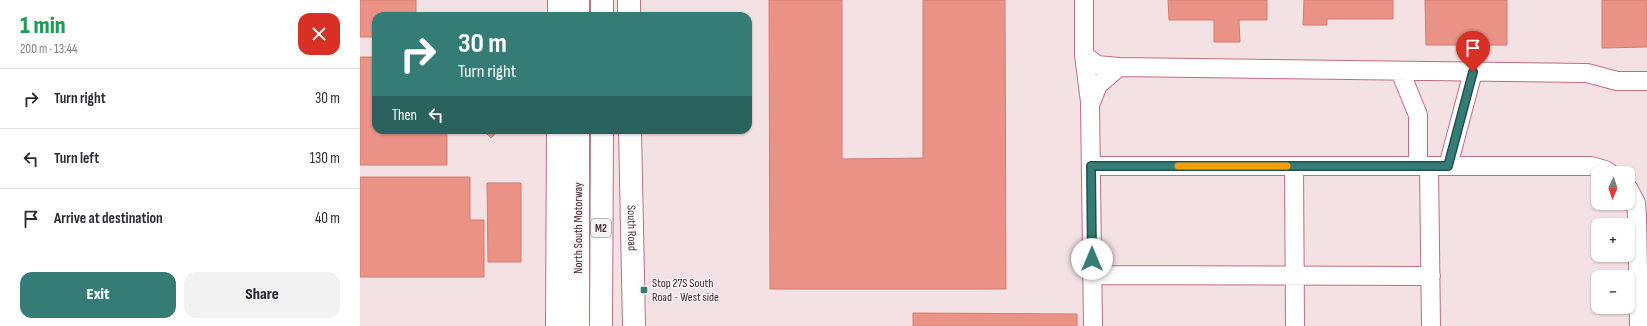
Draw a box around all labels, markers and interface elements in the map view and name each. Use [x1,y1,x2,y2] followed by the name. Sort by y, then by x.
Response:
[20,11,66,40] text: 1 min
[298,13,340,55] button: close
[458,27,507,60] text: 30 m
[392,28,444,80] icon: right
[1456,31,1490,72] pin
[1462,37,1484,59] icon: arrive
[20,41,77,57] text: 200 m · 13:44
[458,61,516,82] text: Turn right
[20,88,42,110] icon: right
[54,89,106,108] text: Turn right
[315,89,340,108] text: 30 m
[425,104,447,126] icon: left
[392,106,417,125] text: Then
[20,148,42,170] icon: left
[54,149,99,168] text: Turn left
[310,149,340,168] text: 130 m
[1591,166,1635,210] north arrow
[1591,166,1635,314] map controls
[571,182,586,274] street label: North South Motorway
[624,205,639,251] street label: South Road
[20,208,42,230] icon: arrive
[54,209,163,228] text: Arrive at destination
[315,209,340,228] text: 40 m
[1591,218,1635,262] button: +
[591,219,611,237] road number: M2
[1071,238,1113,280] position arrow
[1591,270,1635,314] button: −
[20,272,176,318] button: Exit
[184,272,340,318] button: Share
[652,276,719,305] place label: Stop 27S South Road - West side
[639,285,649,295] marker: Stop 27S South Road - West side

